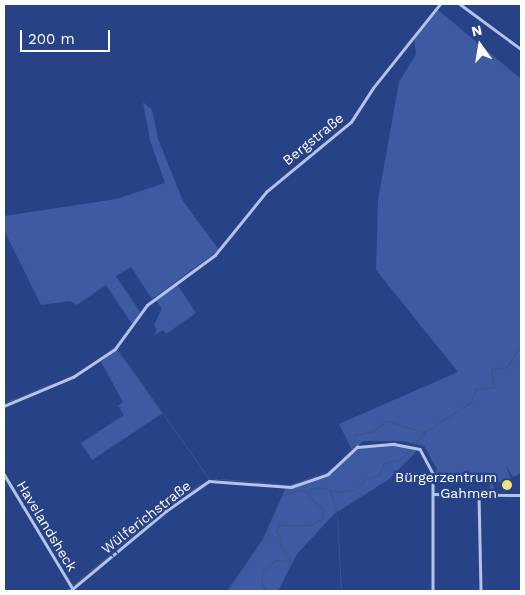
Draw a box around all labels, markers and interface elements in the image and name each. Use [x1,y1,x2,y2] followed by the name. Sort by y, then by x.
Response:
[22,20,112,52] scale bar
[455,20,505,70] north arrow
[470,21,483,39] text: N
[28,30,75,48] text: 200 m
[279,109,347,169] street label: Bergstraße
[395,469,497,502] place label: Bürgerzentrum Gahmen
[98,477,194,557] street label: Wülferichstraße
[13,478,81,574] street label: Havelandsheck
[501,479,513,491] marker: Bürgerzentrum Gahmen

